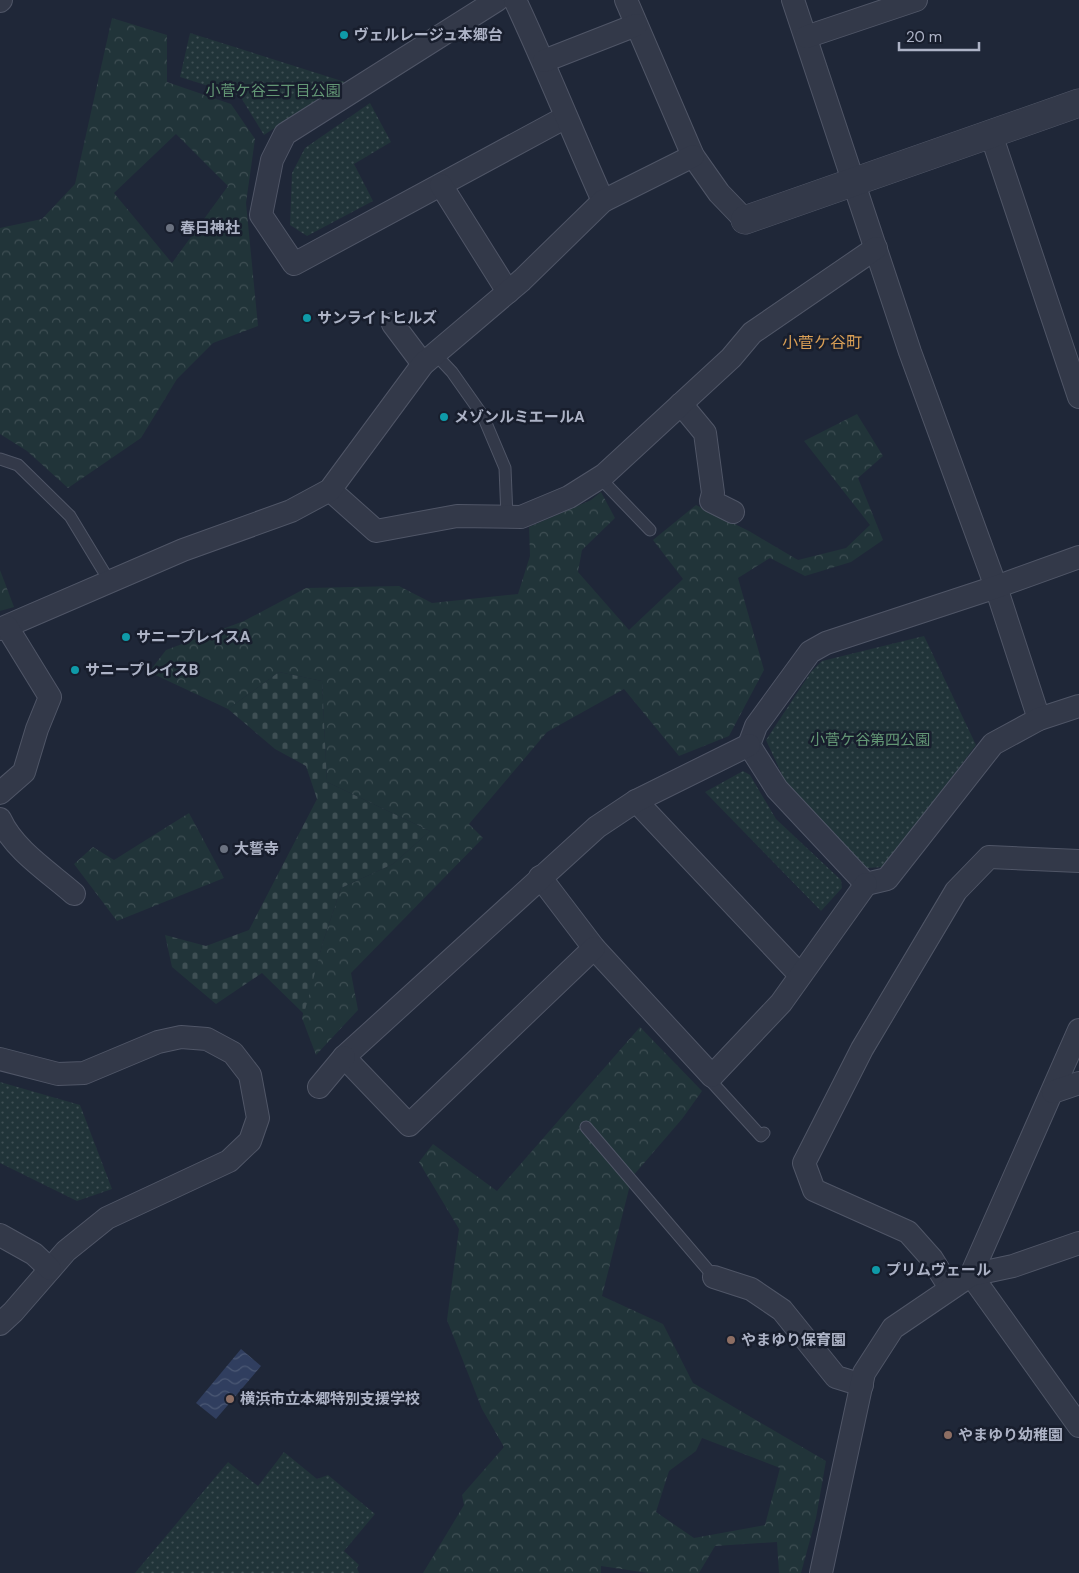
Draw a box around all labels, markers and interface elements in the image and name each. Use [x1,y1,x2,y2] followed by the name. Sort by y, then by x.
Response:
[899,20,979,52] scale bar
[354,25,503,45] place label: ヴェルレージュ本郷台
[906,27,942,47] text: 20 m
[338,29,350,41] marker: ヴェルレージュ本郷台
[205,81,341,101] park label: 小菅ケ谷三丁目公園
[180,218,240,238] place label: 春日神社
[164,222,176,234] marker: 春日神社
[317,308,437,328] place label: サンライトヒルズ
[301,312,313,324] marker: サンライトヒルズ
[782,332,862,353] district label: 小菅ケ谷町
[454,407,585,427] place label: メゾンルミエールA
[438,411,450,423] marker: メゾンルミエールA
[136,627,251,647] place label: サニープレイスA
[120,631,132,643] marker: サニープレイスA
[85,660,198,680] place label: サニープレイスB
[69,664,81,676] marker: サニープレイスB
[810,730,930,750] park label: 小菅ケ谷第四公園
[234,839,279,859] place label: 大誓寺
[218,843,230,855] marker: 大誓寺
[886,1260,991,1280] place label: プリムヴェール
[870,1264,882,1276] marker: プリムヴェール
[741,1330,846,1350] place label: やまゆり保育園
[725,1334,737,1346] marker: やまゆり保育園
[240,1389,420,1409] place label: 横浜市立本郷特別支援学校
[224,1393,236,1405] marker: 横浜市立本郷特別支援学校
[958,1425,1063,1445] place label: やまゆり幼稚園
[942,1429,954,1441] marker: やまゆり幼稚園

